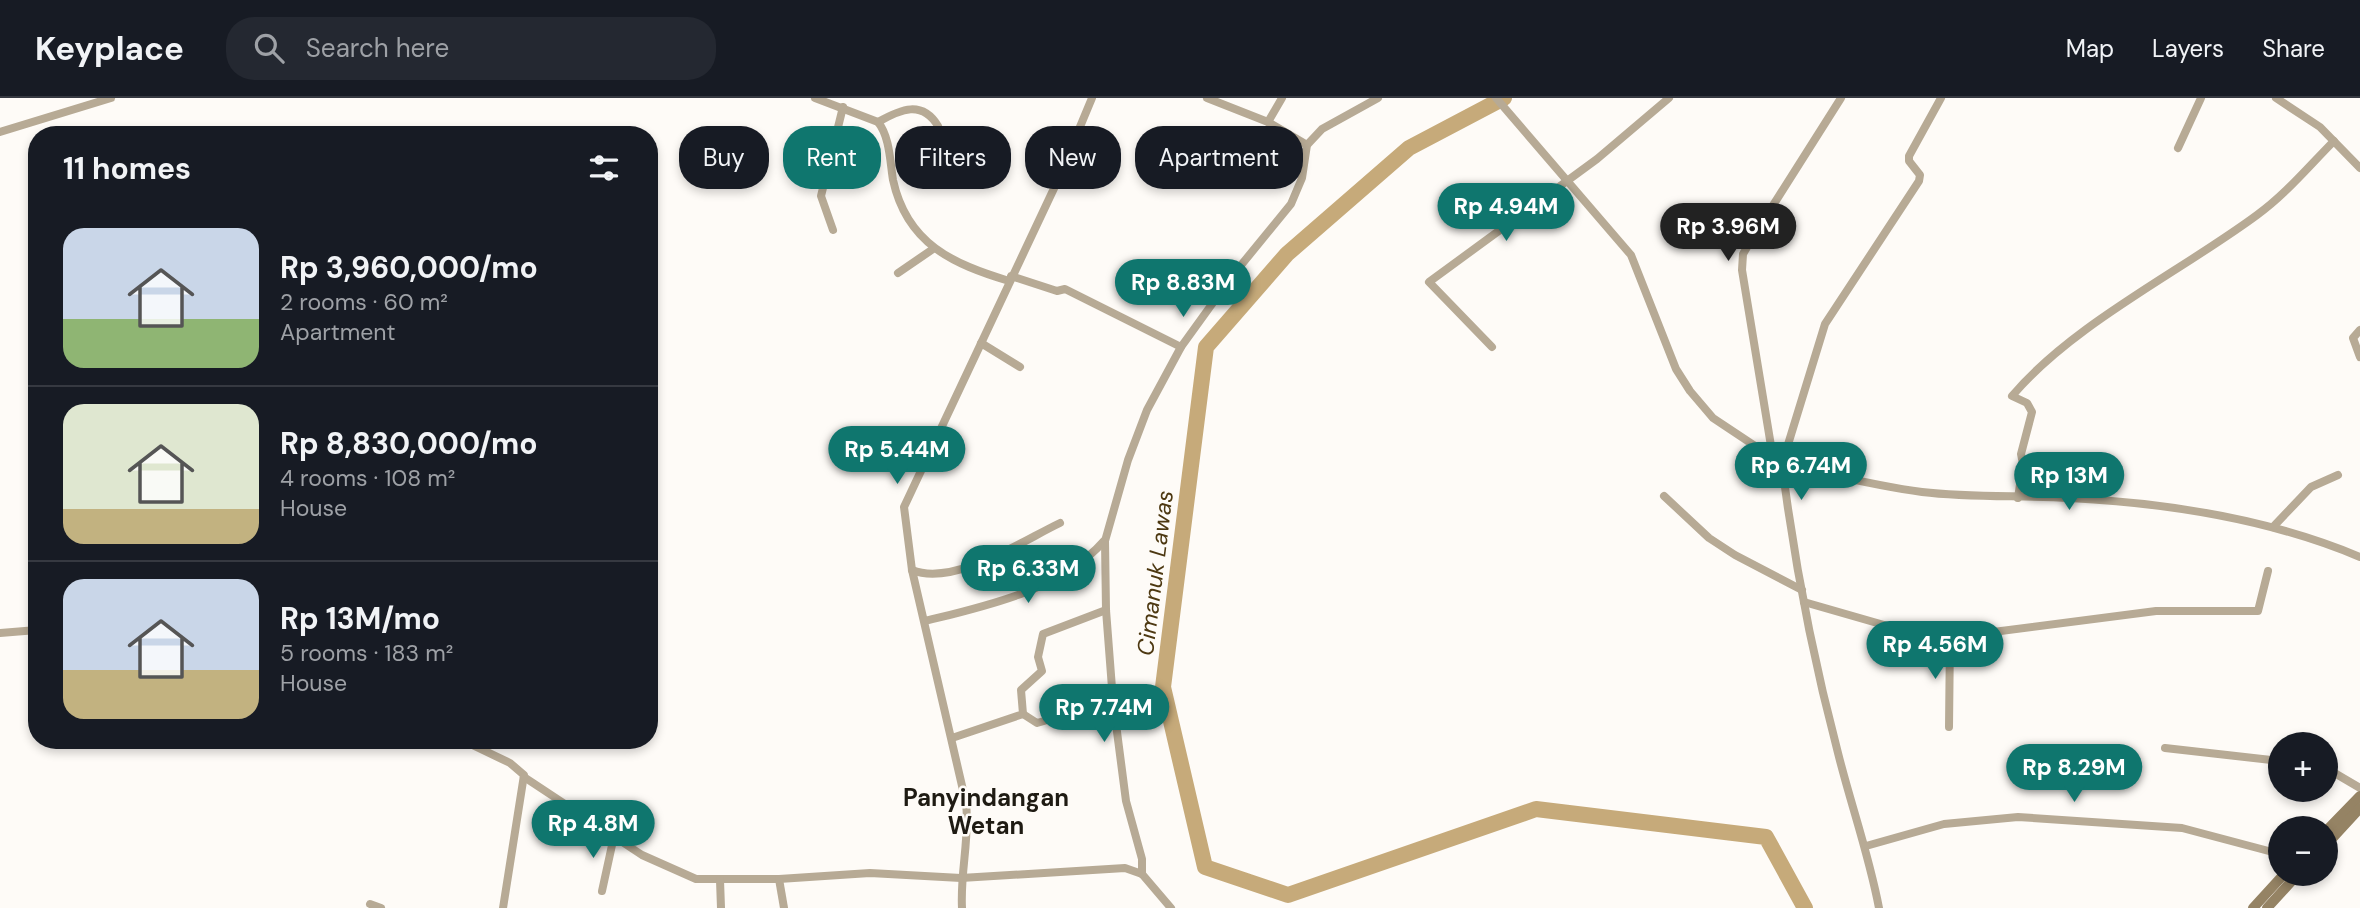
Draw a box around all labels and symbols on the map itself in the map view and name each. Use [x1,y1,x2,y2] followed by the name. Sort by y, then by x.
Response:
[1434,184,1578,243] pin: Rp 4.94M
[1656,204,1800,263] pin: Rp 3.96M
[1111,260,1255,319] pin: Rp 8.83M
[825,426,969,486] pin: Rp 5.44M
[1729,442,1873,502] pin: Rp 6.74M
[2012,452,2126,512] pin: Rp 13M
[1130,489,1180,657] water label: Cimanuk Lawas
[956,546,1100,605] pin: Rp 6.33M
[1863,622,2007,681] pin: Rp 4.56M
[1032,684,1176,744] pin: Rp 7.74M
[2002,744,2146,804] pin: Rp 8.29M
[903,782,1069,841] district label: Panyindangan Wetan
[528,800,658,860] pin: Rp 4.8M

